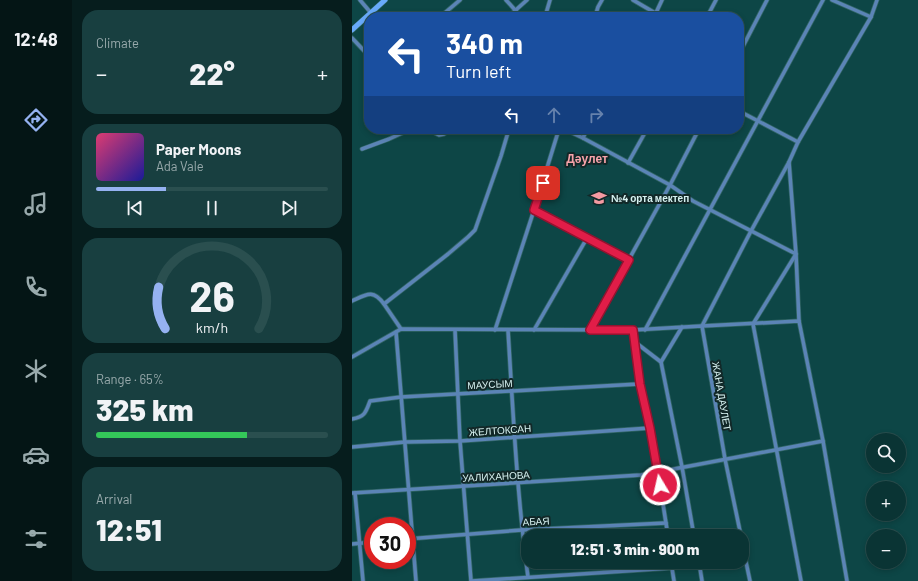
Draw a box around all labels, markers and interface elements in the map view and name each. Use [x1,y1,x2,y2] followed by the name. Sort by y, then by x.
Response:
[446,26,523,60] text: 340 m
[14,28,58,50] text: 12:48
[380,28,432,80] icon: left
[96,35,139,51] text: Climate
[189,55,235,91] text: 22°
[96,60,107,86] text: −
[317,60,328,86] text: +
[446,60,512,82] text: Turn left
[501,104,523,126] icon: left
[543,104,565,126] icon: ahead
[585,104,607,126] icon: right
[22,106,50,134] icon: directions
[156,140,241,158] text: Paper Moons
[566,151,608,166] district label: Дәулет
[156,158,204,174] text: Ada Vale
[526,166,560,200] pin
[532,172,554,194] icon: arrive
[590,189,608,207] school or university icon: №4 орта мектеп
[22,190,50,218] icon: music
[611,192,689,204] place label: №4 орта мектеп
[124,197,146,219] icon: previous
[201,197,223,219] icon: pause
[278,197,300,219] icon: next
[189,269,235,319] text: 26
[22,273,50,301] icon: phone
[196,318,228,335] text: km/h
[22,357,50,385] icon: climate
[710,360,734,432] street label: ЖАНА ДАУЛЕТ
[96,371,164,387] text: Range · 65%
[467,377,513,391] street label: МАУСЫМ
[96,391,193,427] text: 325 km
[468,422,532,438] street label: ЖЕЛТОКСАН
[866,433,906,569] map controls
[866,433,906,473] button: search
[22,441,50,469] icon: car
[639,464,681,506] position arrow
[462,468,530,484] street label: УАЛИХАНОВА
[866,481,906,521] button: +
[96,491,132,507] text: Arrival
[96,511,162,547] text: 12:51
[522,514,550,528] street label: АБАЯ
[364,517,416,569] speed limit sign: 30
[22,525,50,553] icon: filters
[866,529,906,569] button: −
[571,540,699,558] text: 12:51 · 3 min · 900 m

